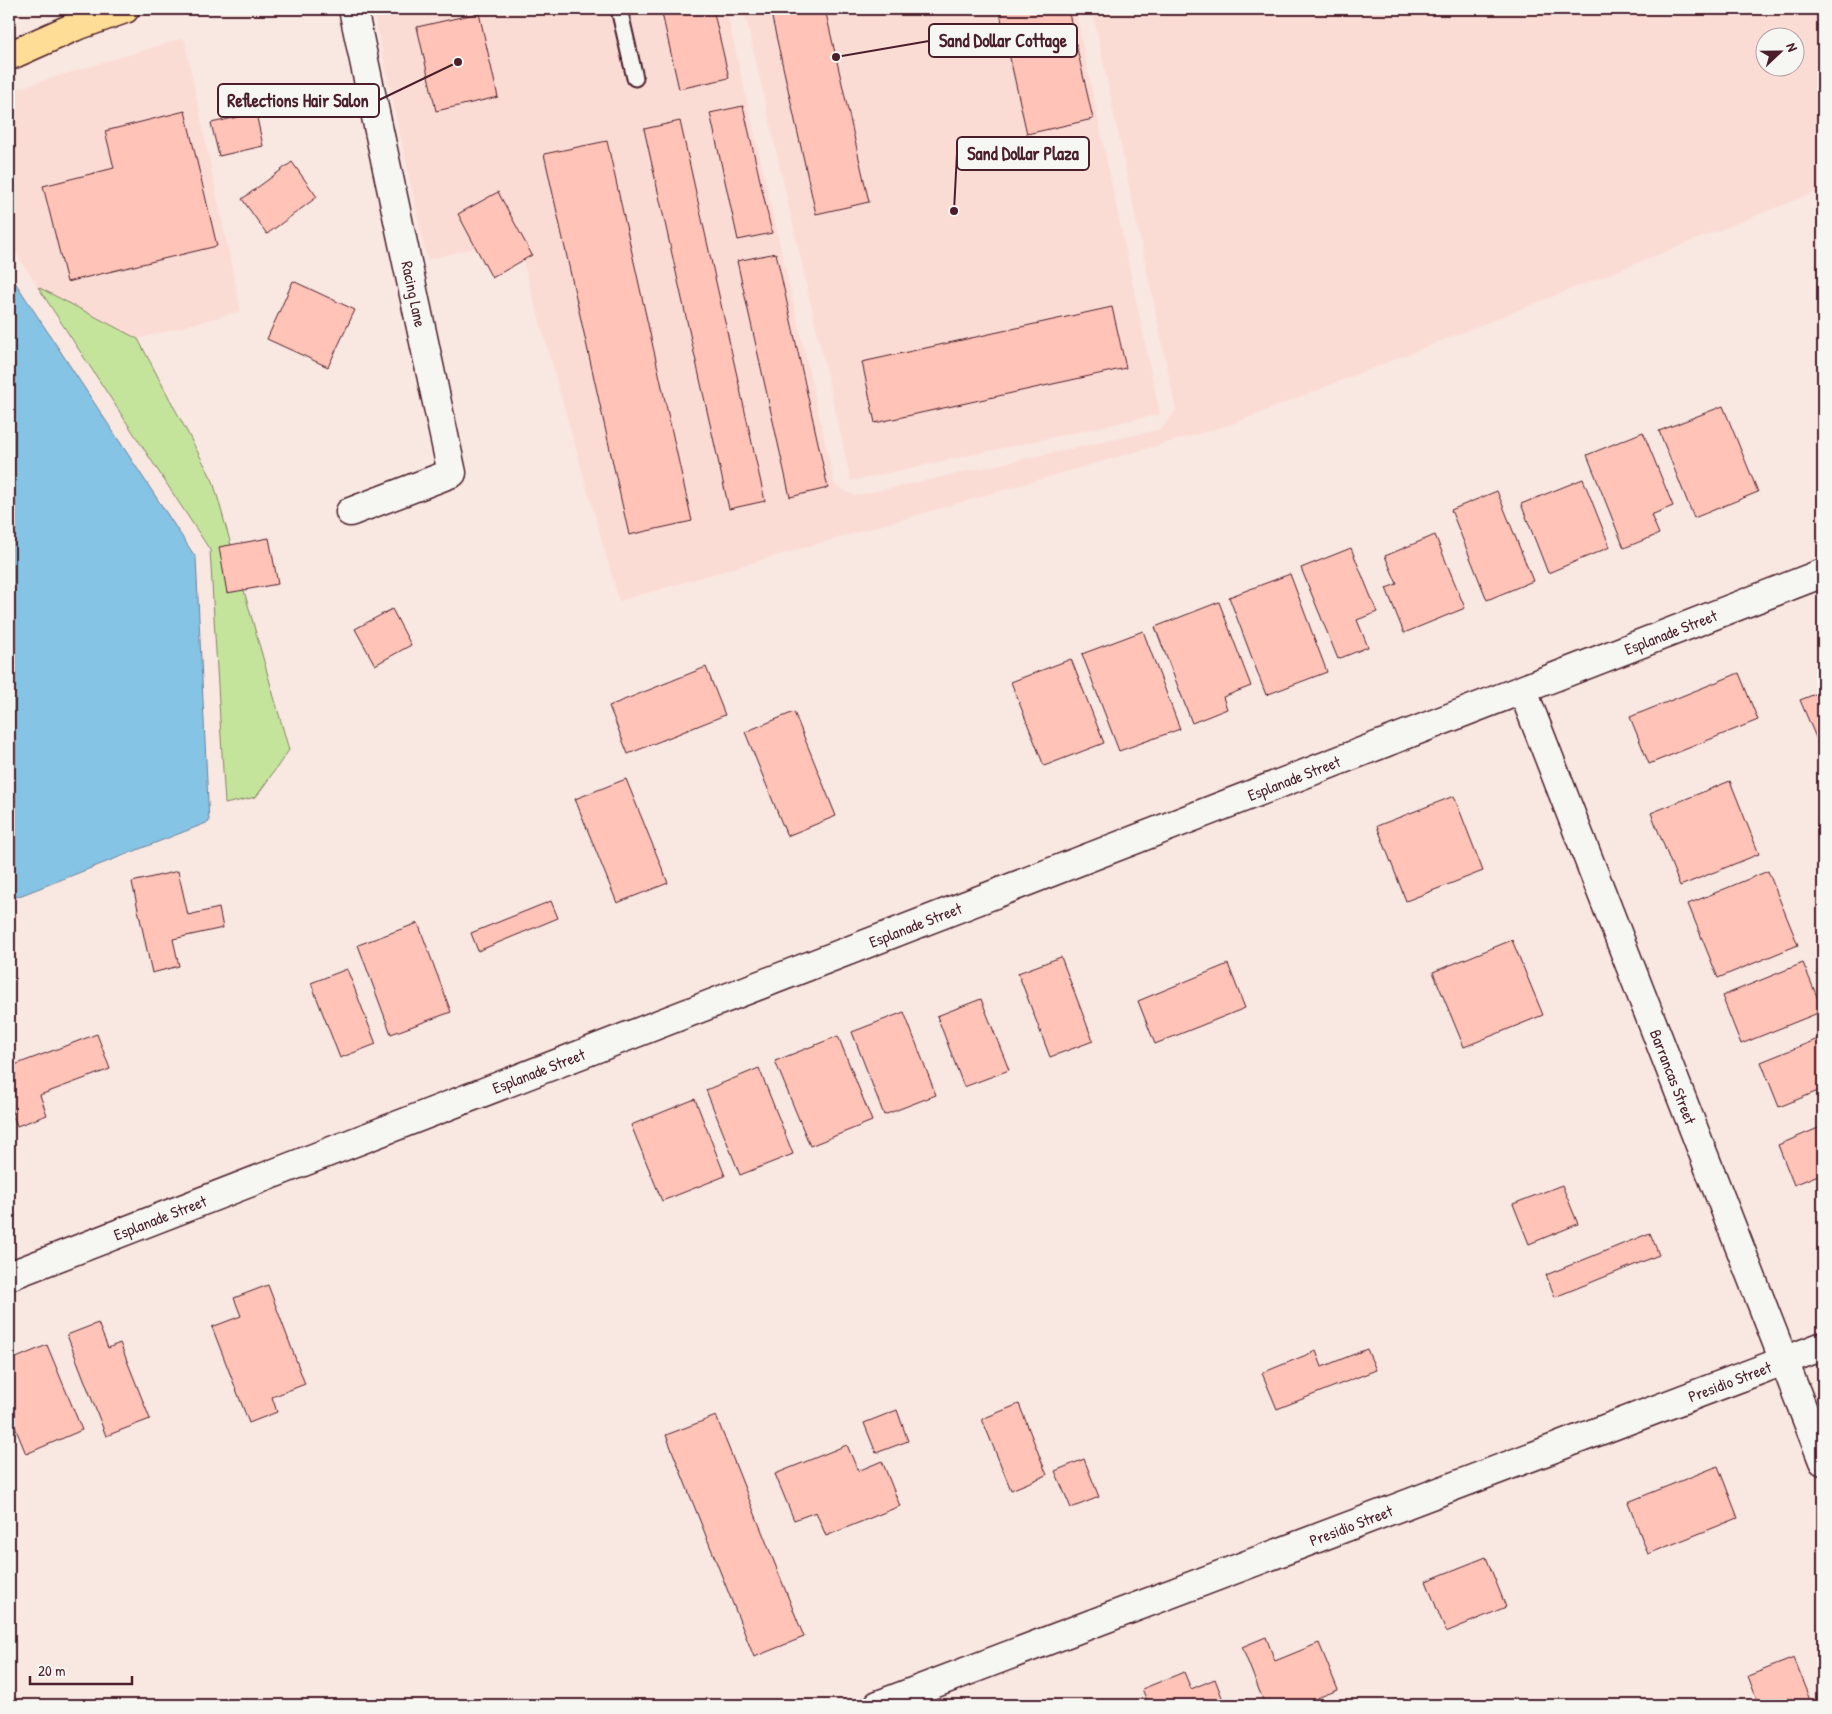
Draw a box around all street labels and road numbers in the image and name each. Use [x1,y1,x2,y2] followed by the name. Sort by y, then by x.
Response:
[396,259,432,330] street label: Racing Lane
[1621,604,1721,660] street label: Esplanade Street
[1244,750,1344,806] street label: Esplanade Street
[866,897,965,953] street label: Esplanade Street
[1645,1026,1702,1128] street label: Barrancas Street
[489,1043,589,1099] street label: Esplanade Street
[110,1189,210,1245] street label: Esplanade Street
[1685,1356,1775,1407] street label: Presidio Street
[1306,1499,1396,1551] street label: Presidio Street

